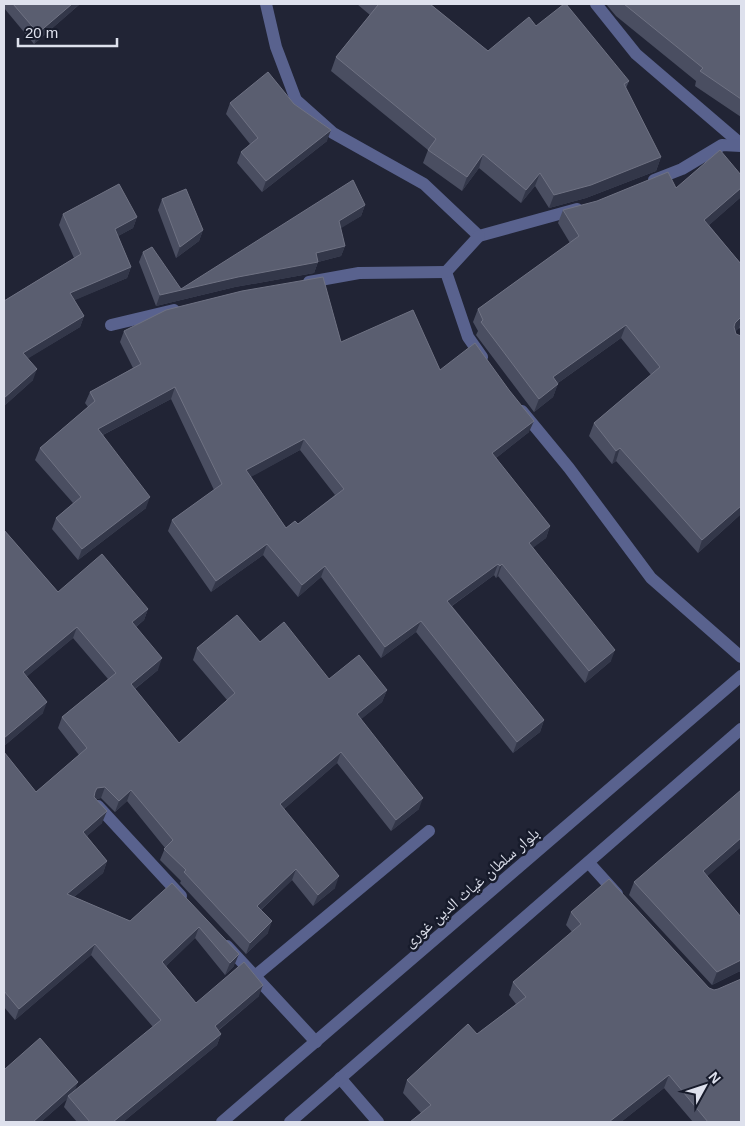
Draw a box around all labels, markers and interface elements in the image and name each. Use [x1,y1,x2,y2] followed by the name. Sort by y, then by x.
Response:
[18,15,116,47] scale bar
[25,24,58,41] text: 20 m
[400,824,544,952] street label: بلوار سلطان غیاث الدین غوری
[680,1061,730,1111] north arrow
[706,1069,724,1087] text: N

